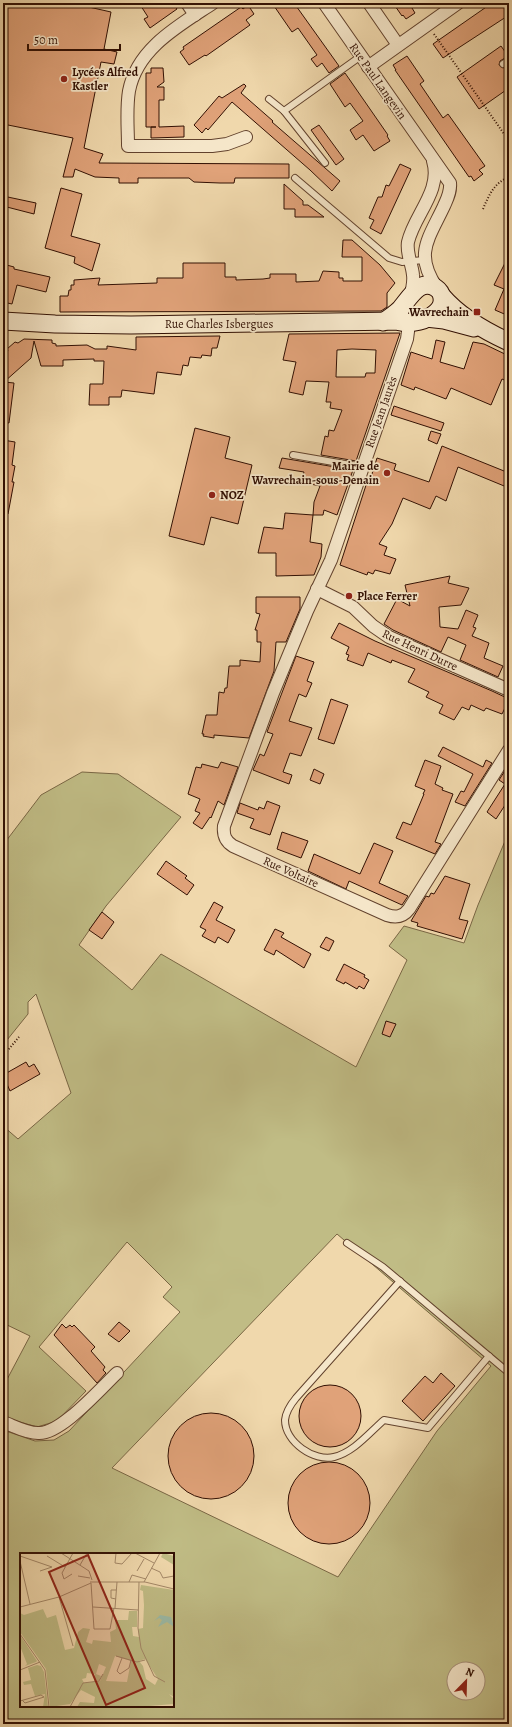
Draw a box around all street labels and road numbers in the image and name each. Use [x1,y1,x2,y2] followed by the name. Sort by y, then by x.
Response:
[346,40,411,123] street label: Rue Paul Langevin
[165,316,273,332] street label: Rue Charles Isbergues
[361,374,401,450] street label: Rue Jean Jaurès
[380,625,460,675] street label: Rue Henri Durre
[261,853,321,891] street label: Rue Voltaire

